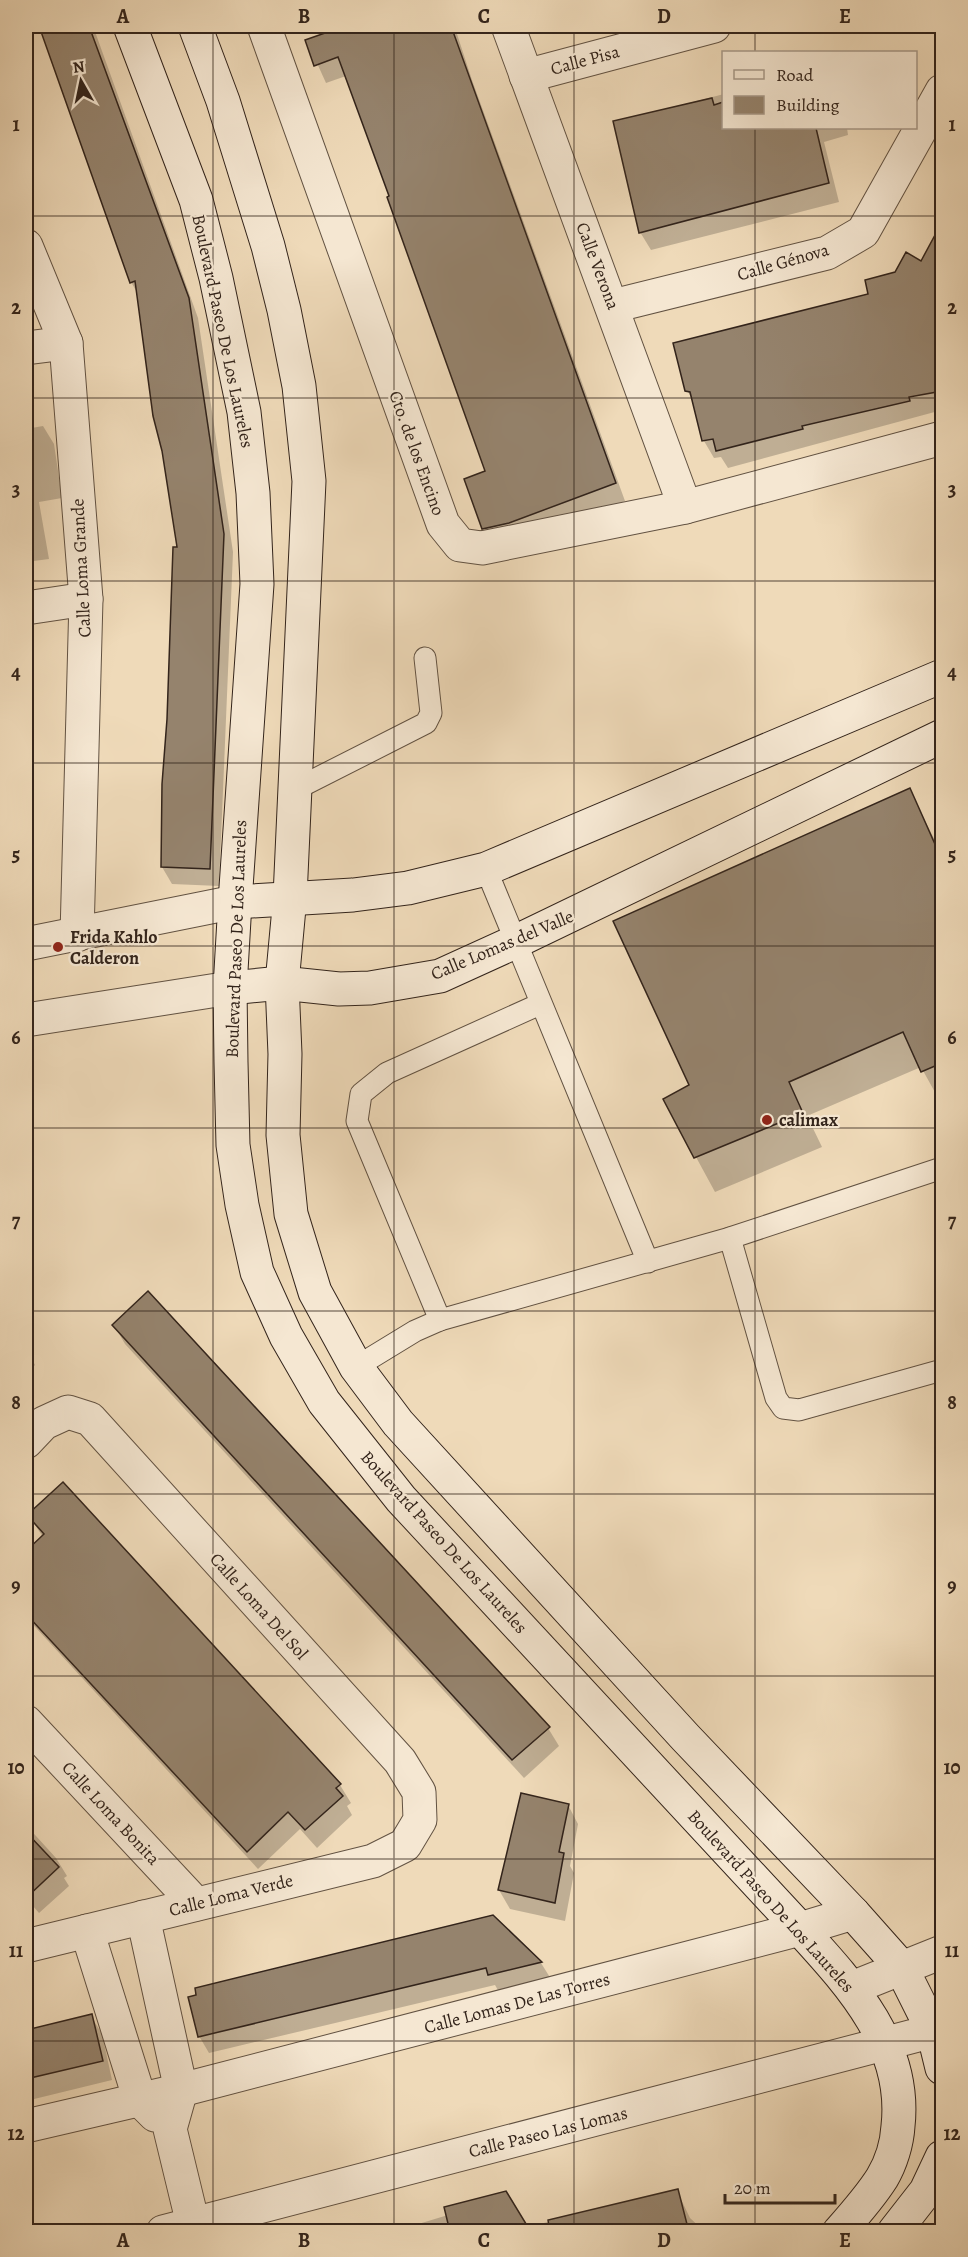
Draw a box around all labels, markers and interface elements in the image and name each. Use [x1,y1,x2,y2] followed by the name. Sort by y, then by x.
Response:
[116,3,130,30] text: A
[298,3,310,30] text: B
[478,3,490,30] text: C
[657,3,671,30] text: D
[839,3,851,30] text: E
[548,39,623,81] street label: Calle Pisa
[51,51,111,111] north arrow
[722,51,917,129] legend
[71,55,87,79] text: N
[776,63,814,87] text: Road
[776,93,840,117] text: Building
[12,111,20,138] text: 1
[948,111,956,138] text: 1
[186,212,260,450] street label: Boulevard Paseo De Los Laureles
[570,219,626,314] street label: Calle Verona
[734,237,832,287] street label: Calle Génova
[11,294,21,321] text: 2
[947,294,957,321] text: 2
[383,387,451,519] street label: Cto. de los Encino
[12,476,20,503] text: 3
[948,476,956,503] text: 3
[65,498,97,638] street label: Calle Loma Grande
[11,659,21,686] text: 4
[947,659,957,686] text: 4
[220,819,252,1059] street label: Boulevard Paseo De Los Laureles
[12,841,20,868] text: 5
[948,841,956,868] text: 5
[427,904,577,986] street label: Calle Lomas del Valle
[70,925,157,970] place label: Frida Kahlo Calderon
[51,940,65,954] marker: Frida Kahlo Calderon
[11,1024,21,1051] text: 6
[947,1024,957,1051] text: 6
[779,1108,838,1132] place label: calimax
[760,1113,774,1127] marker: calimax
[12,1207,21,1234] text: 7
[948,1207,957,1234] text: 7
[11,1389,21,1416] text: 8
[947,1389,957,1416] text: 8
[355,1445,533,1639] street label: Boulevard Paseo De Los Laureles
[204,1547,314,1665] street label: Calle Loma Del Sol
[11,1572,21,1599] text: 9
[947,1572,957,1599] text: 9
[7,1754,25,1781] text: 10
[943,1754,961,1781] text: 10
[57,1756,166,1871] street label: Calle Loma Bonita
[682,1804,860,1998] street label: Boulevard Paseo De Los Laureles
[166,1868,296,1922] street label: Calle Loma Verde
[9,1937,23,1964] text: 11
[945,1937,959,1964] text: 11
[421,1967,613,2039] street label: Calle Lomas De Las Torres
[466,2101,630,2163] street label: Calle Paseo Las Lomas
[8,2120,25,2147] text: 12
[944,2120,961,2147] text: 12
[725,2167,834,2205] scale bar
[734,2176,771,2200] text: 20 m
[116,2227,130,2254] text: A
[298,2227,310,2254] text: B
[478,2227,490,2254] text: C
[657,2227,671,2254] text: D
[839,2227,851,2254] text: E

